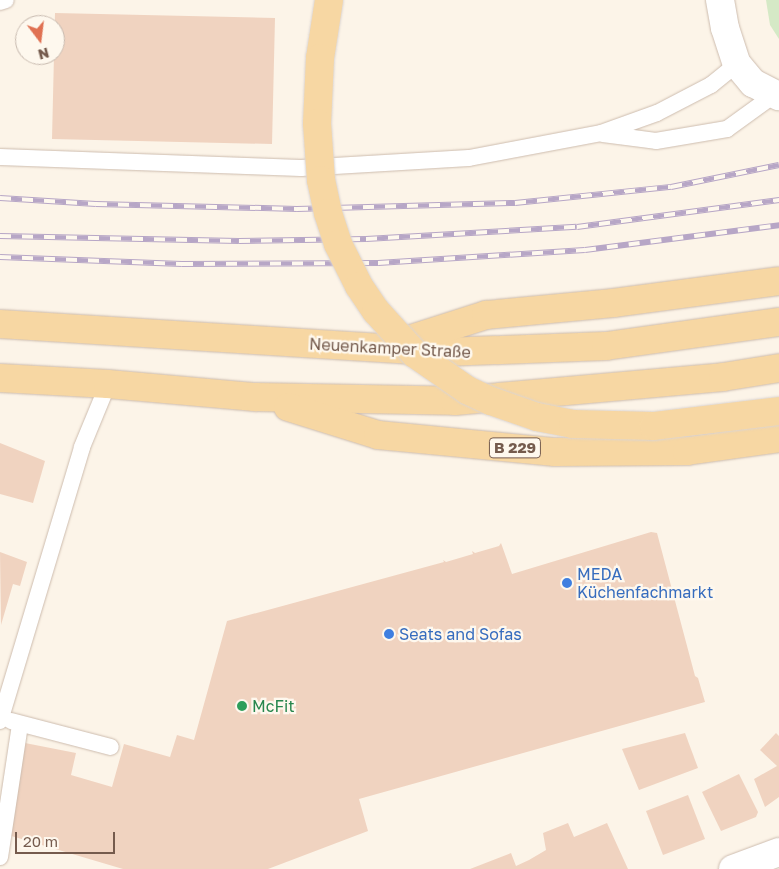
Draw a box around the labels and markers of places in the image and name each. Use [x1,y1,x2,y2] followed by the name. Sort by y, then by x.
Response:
[577,564,713,602] place label: MEDA Küchenfachmarkt
[561,577,573,589] marker: MEDA Küchenfachmarkt
[399,624,522,644] place label: Seats and Sofas
[383,628,395,640] marker: Seats and Sofas
[252,696,295,716] place label: McFit
[236,700,248,712] marker: McFit

